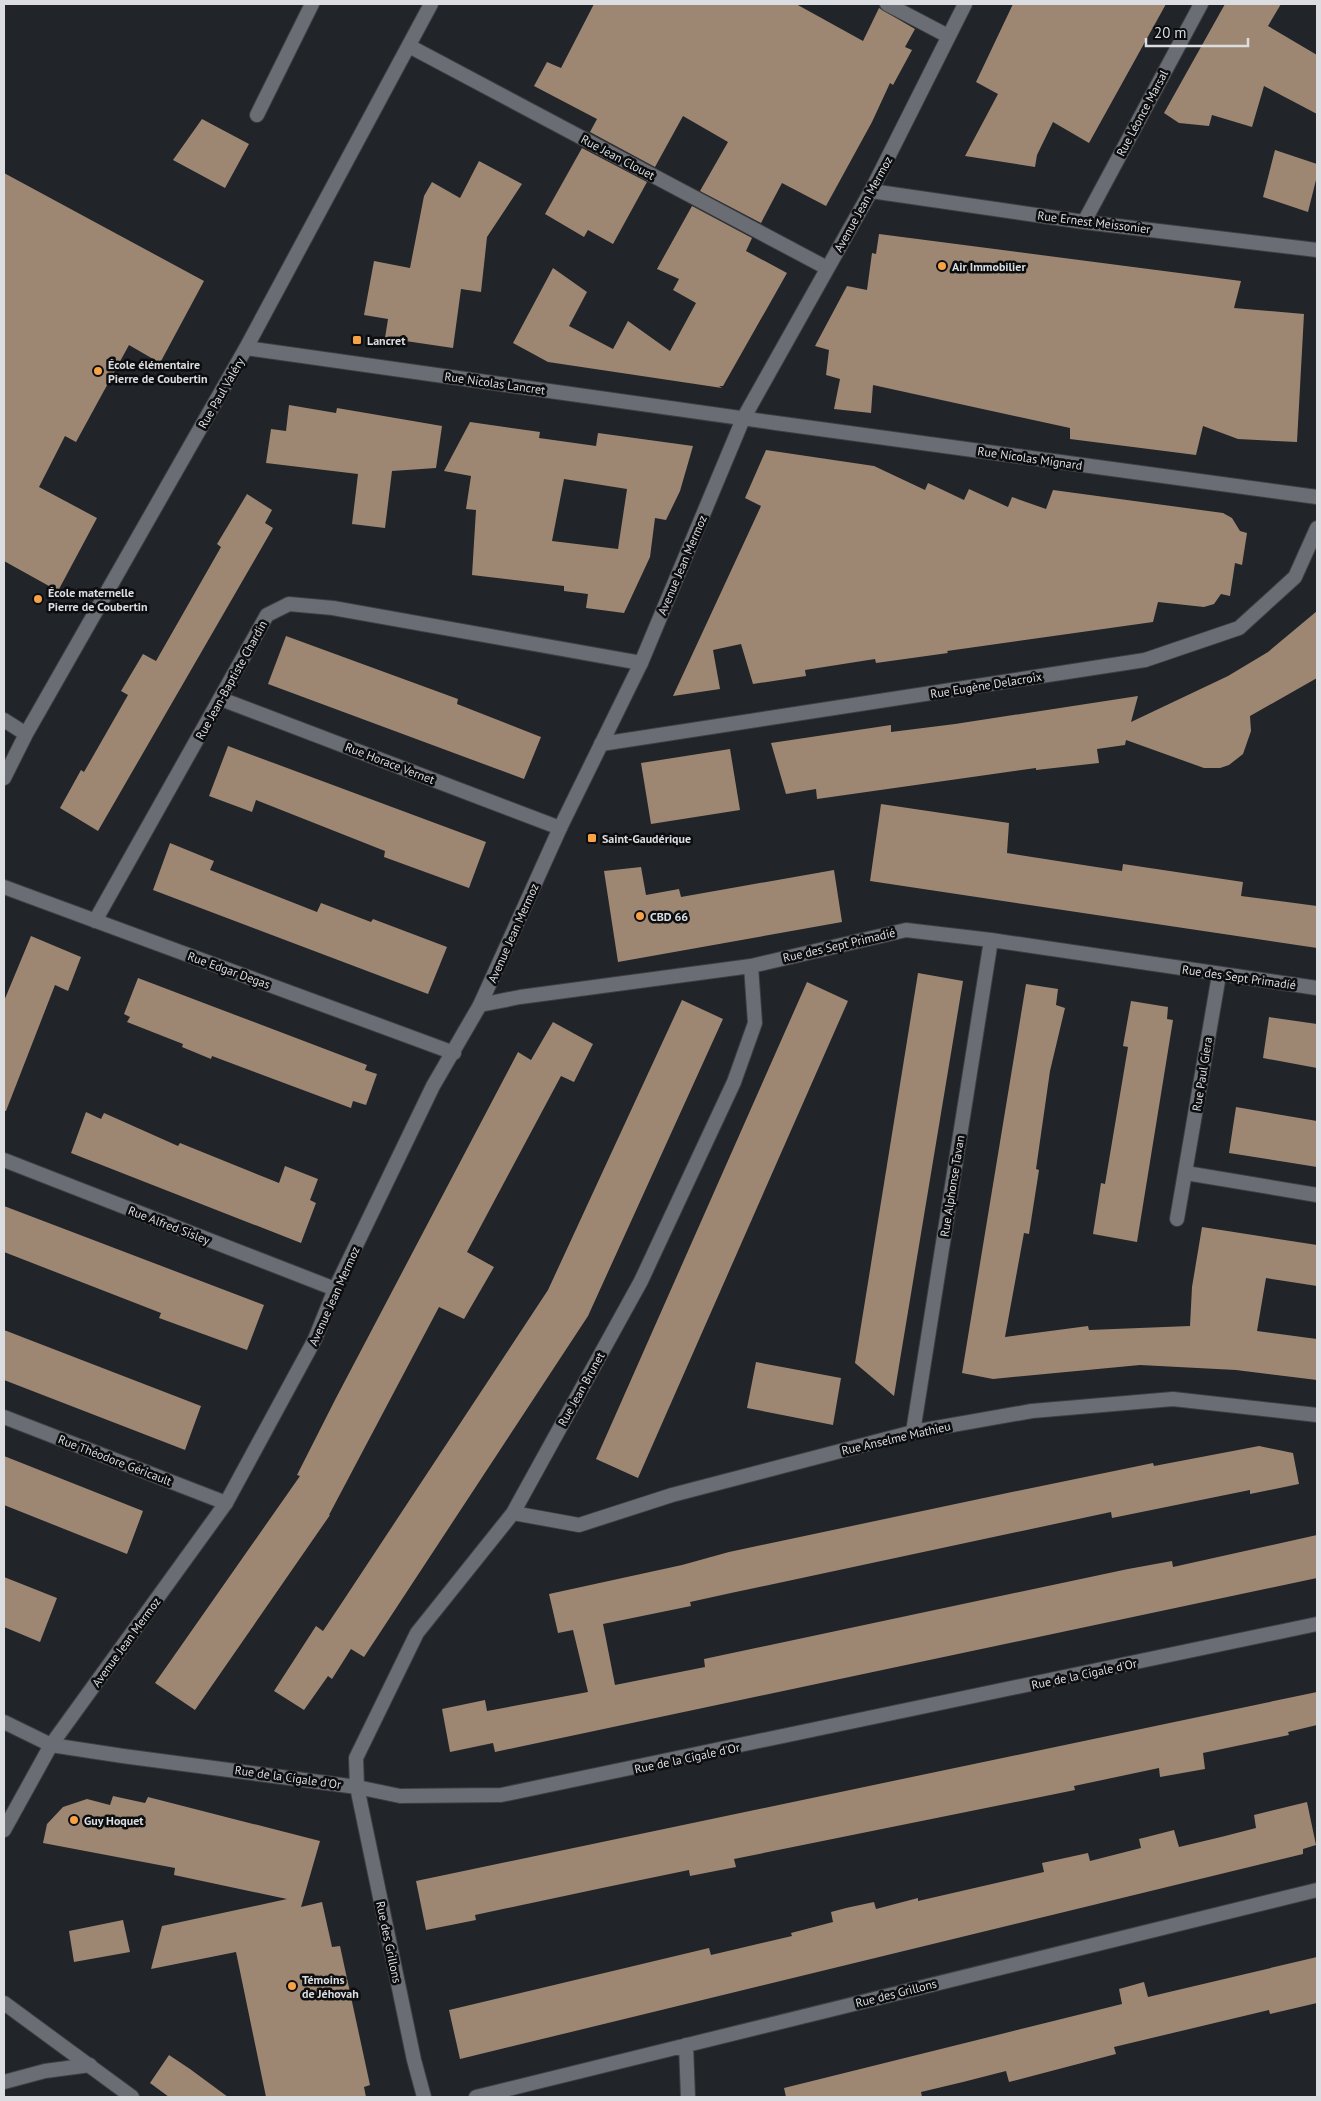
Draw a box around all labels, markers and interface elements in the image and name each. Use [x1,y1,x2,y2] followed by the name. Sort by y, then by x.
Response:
[1146,15,1248,47] scale bar
[1154,23,1187,42] text: 20 m
[1113,67,1171,159] street label: Rue Léonce Marsal
[578,131,658,183] street label: Rue Jean Clouet
[830,154,896,254] street label: Avenue Jean Mermoz
[1037,208,1151,236] street label: Rue Ernest Meissonier
[952,259,1026,274] place label: Air Immobilier
[936,260,948,272] marker: Air Immobilier
[367,333,406,348] place label: Lancret
[351,334,363,346] marker: Lancret
[195,355,248,431] street label: Rue Paul Valéry
[108,357,207,386] place label: École élémentaire Pierre de Coubertin
[92,365,104,377] marker: École élémentaire Pierre de Coubertin
[444,369,546,397] street label: Rue Nicolas Lancret
[977,443,1083,473] street label: Rue Nicolas Mignard
[654,513,710,617] street label: Avenue Jean Mermoz
[48,585,147,614] place label: École maternelle Pierre de Coubertin
[32,593,44,605] marker: École maternelle Pierre de Coubertin
[192,618,270,742] street label: Rue Jean-Baptiste Chardin
[929,669,1043,701] street label: Rue Eugène Delacroix
[343,739,437,787] street label: Rue Horace Vernet
[602,831,691,846] place label: Saint-Gaudérique
[586,832,598,844] marker: Saint-Gaudérique
[484,881,542,985] street label: Avenue Jean Mermoz
[650,909,688,924] place label: CBD 66
[634,910,646,922] marker: CBD 66
[781,925,897,965] street label: Rue des Sept Primadié
[186,948,272,992] street label: Rue Edgar Degas
[1181,962,1297,992] street label: Rue des Sept Primadié
[1189,1036,1215,1112] street label: Rue Paul Giera
[937,1134,967,1238] street label: Rue Alphonse Tavan
[126,1203,212,1248] street label: Rue Alfred Sisley
[305,1244,363,1348] street label: Avenue Jean Mermoz
[554,1349,608,1429] street label: Rue Jean Brunet
[840,1418,952,1458] street label: Rue Anselme Mathieu
[56,1431,174,1489] street label: Rue Théodore Géricault
[88,1594,164,1690] street label: Avenue Jean Mermoz
[1030,1656,1138,1692] street label: Rue de la Cigale d'Or
[633,1740,741,1776] street label: Rue de la Cigale d'Or
[234,1762,342,1792] street label: Rue de la Cigale d'Or
[84,1813,144,1828] place label: Guy Hoquet
[68,1814,80,1826] marker: Guy Hoquet
[373,1900,405,1984] street label: Rue des Grillons
[302,1972,359,2001] place label: Témoins de Jéhovah
[854,1976,938,2010] street label: Rue des Grillons
[286,1980,298,1992] marker: Témoins de Jéhovah

